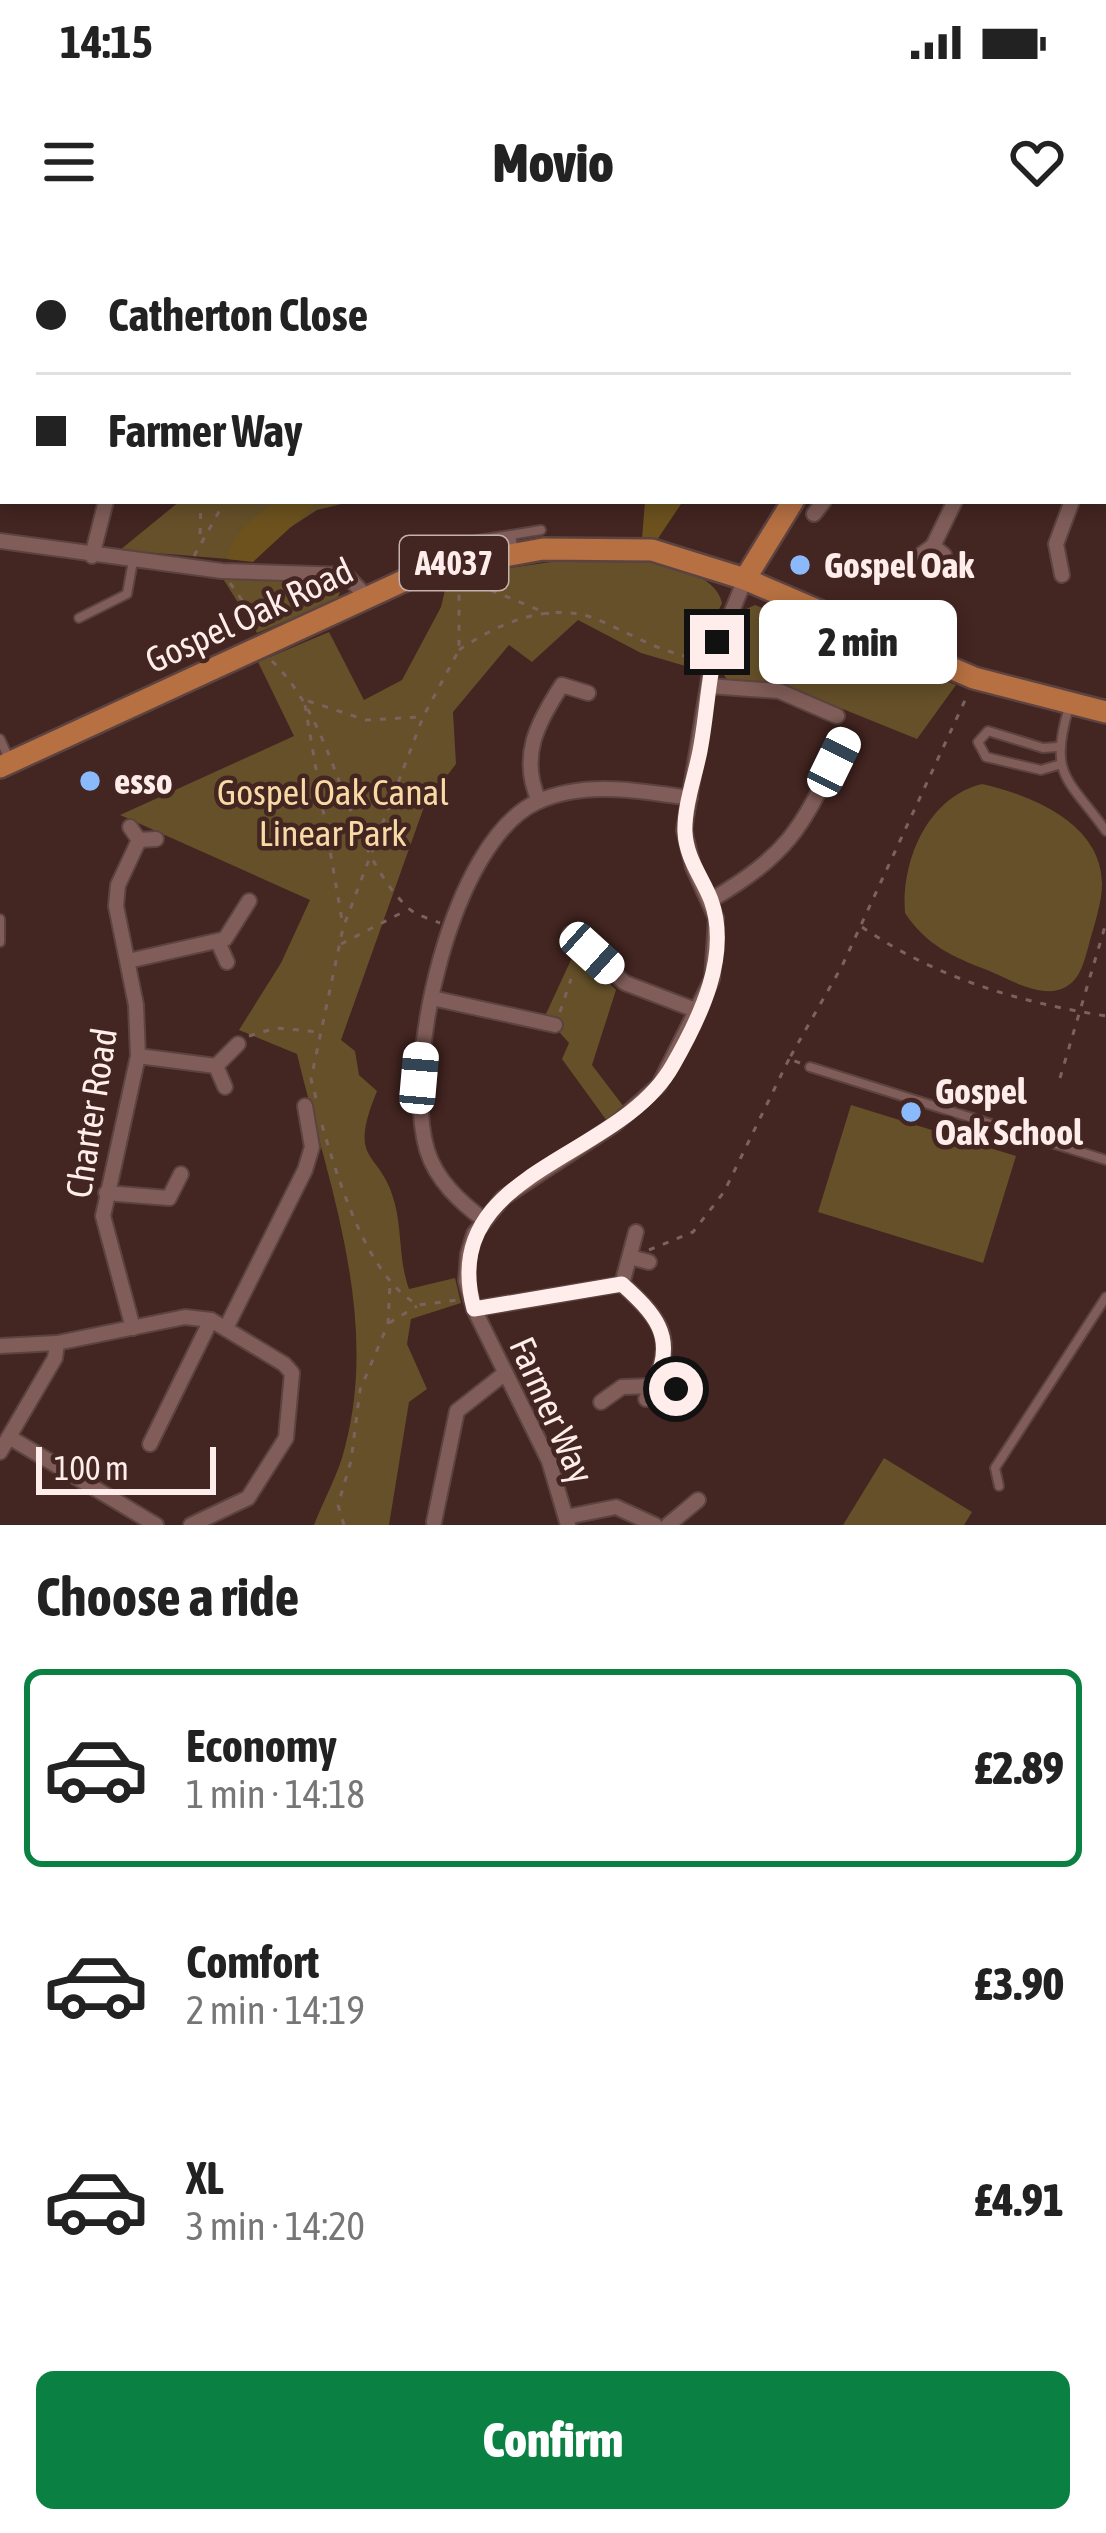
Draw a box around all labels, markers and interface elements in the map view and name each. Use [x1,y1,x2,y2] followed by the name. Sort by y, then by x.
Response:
[60,16,153,68] text: 14:15
[36,129,102,195] icon: menu
[1004,129,1070,195] icon: heart
[492,132,614,193] text: Movio
[108,289,368,341] text: Catherton Close
[108,405,302,457] text: Farmer Way
[400,536,508,590] road number: A4037
[824,544,975,586] place label: Gospel Oak
[139,549,359,681] street label: Gospel Oak Road
[787,552,813,578] marker: Gospel Oak
[759,600,957,684] callout: 2 min
[690,615,744,669] route end
[818,620,898,664] text: 2 min
[802,722,866,802] car
[114,760,173,802] place label: esso
[77,768,103,794] marker: esso
[217,771,449,854] park label: Gospel Oak Canal Linear Park
[553,916,631,990] car
[57,1025,125,1201] street label: Charter Road
[398,1041,440,1115] car
[935,1070,1083,1153] place label: Gospel Oak School
[898,1099,924,1125] marker: Gospel Oak School
[501,1330,603,1490] street label: Farmer Way
[649,1362,703,1416] route start
[36,1441,216,1494] scale bar
[54,1449,129,1487] text: 100 m
[36,1566,299,1627] text: Choose a ride
[42,1714,150,1822] icon: car
[186,1720,337,1772] text: Economy
[974,1742,1064,1794] text: £2.89
[186,1772,365,1816] text: 1 min · 14:18
[42,1930,150,2038] icon: car
[186,1936,319,1988] text: Comfort
[974,1958,1064,2010] text: £3.90
[186,1988,365,2032] text: 2 min · 14:19
[42,2146,150,2254] icon: car
[186,2152,224,2204] text: XL
[974,2174,1064,2226] text: £4.91
[186,2204,365,2248] text: 3 min · 14:20
[36,2371,1070,2509] button: Confirm

